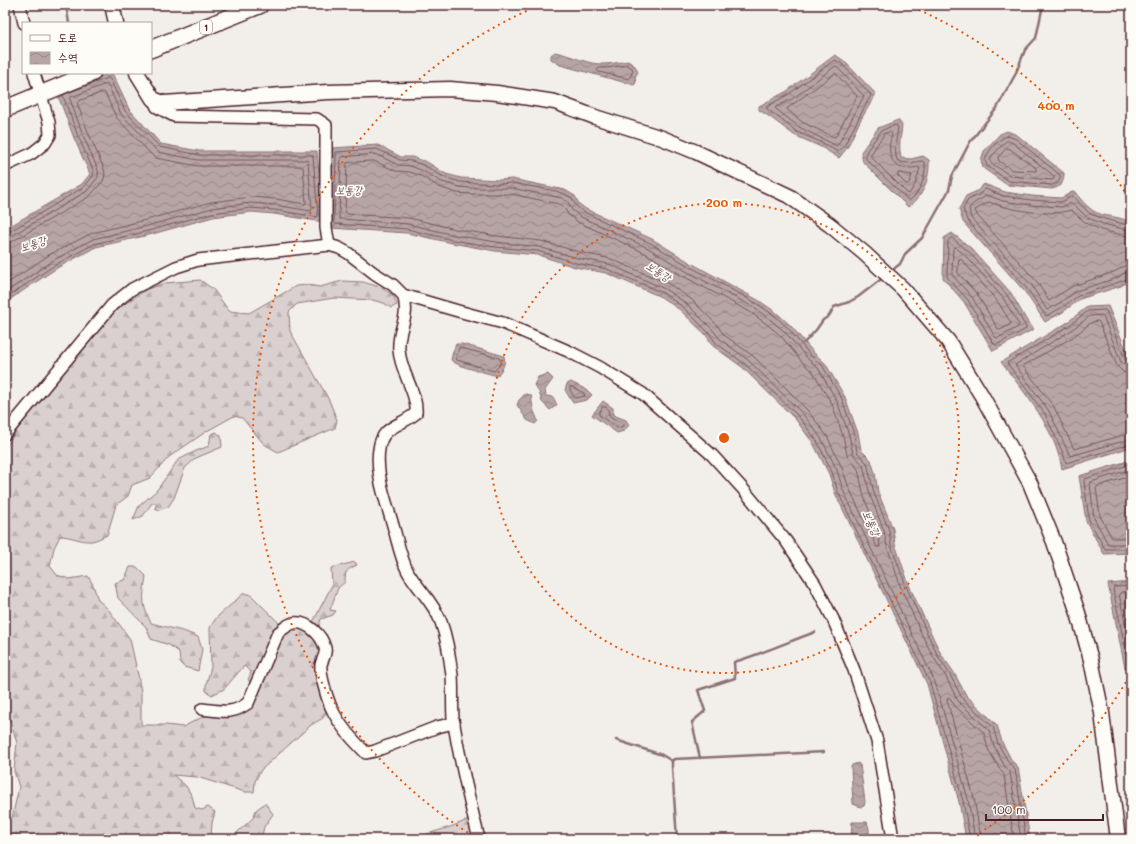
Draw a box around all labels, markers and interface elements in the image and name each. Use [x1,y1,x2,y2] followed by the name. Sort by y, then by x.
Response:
[200,20,212,34] road number: 1
[22,22,152,74] legend
[58,29,77,45] text: 도로
[58,49,78,65] text: 수역
[1038,97,1074,113] text: 400 m
[336,182,363,197] water label: 보통강
[706,194,742,210] text: 200 m
[18,231,49,254] water label: 보통강
[644,258,675,285] water label: 보통강
[717,431,731,445] centre of rings
[860,508,885,539] water label: 보통강
[986,796,1103,822] scale bar
[992,801,1026,817] text: 100 m

